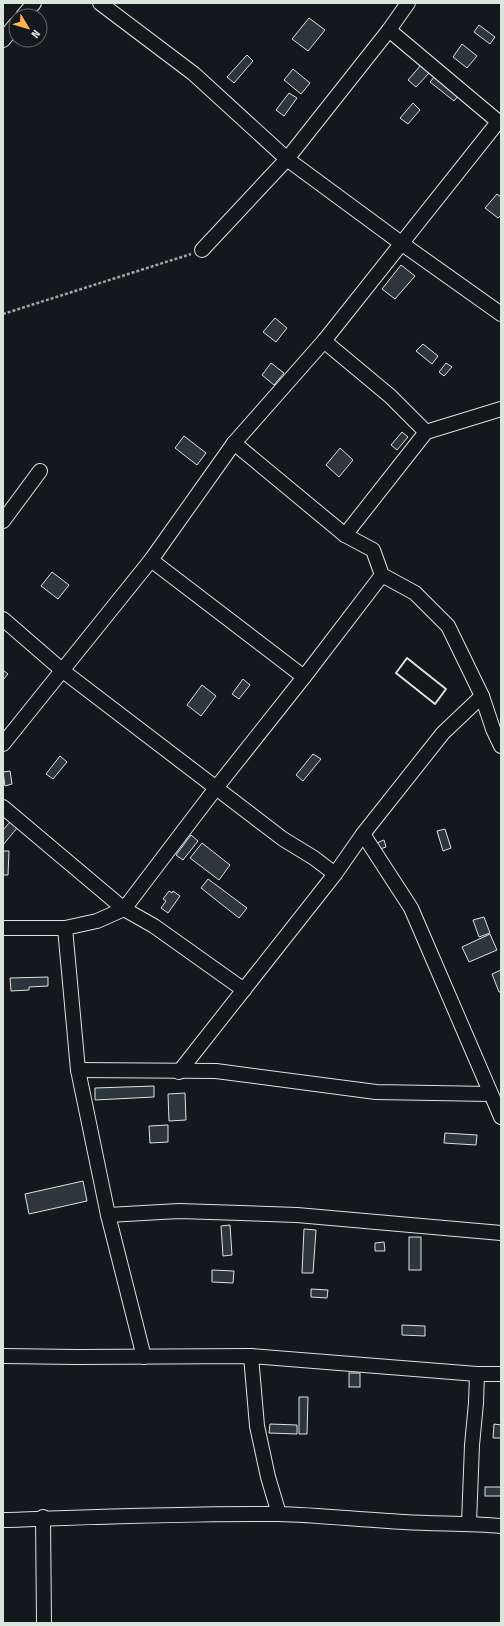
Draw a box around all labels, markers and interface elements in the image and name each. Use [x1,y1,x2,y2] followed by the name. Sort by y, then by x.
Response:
[8,8,48,48] north arrow
[28,27,43,40] text: N

